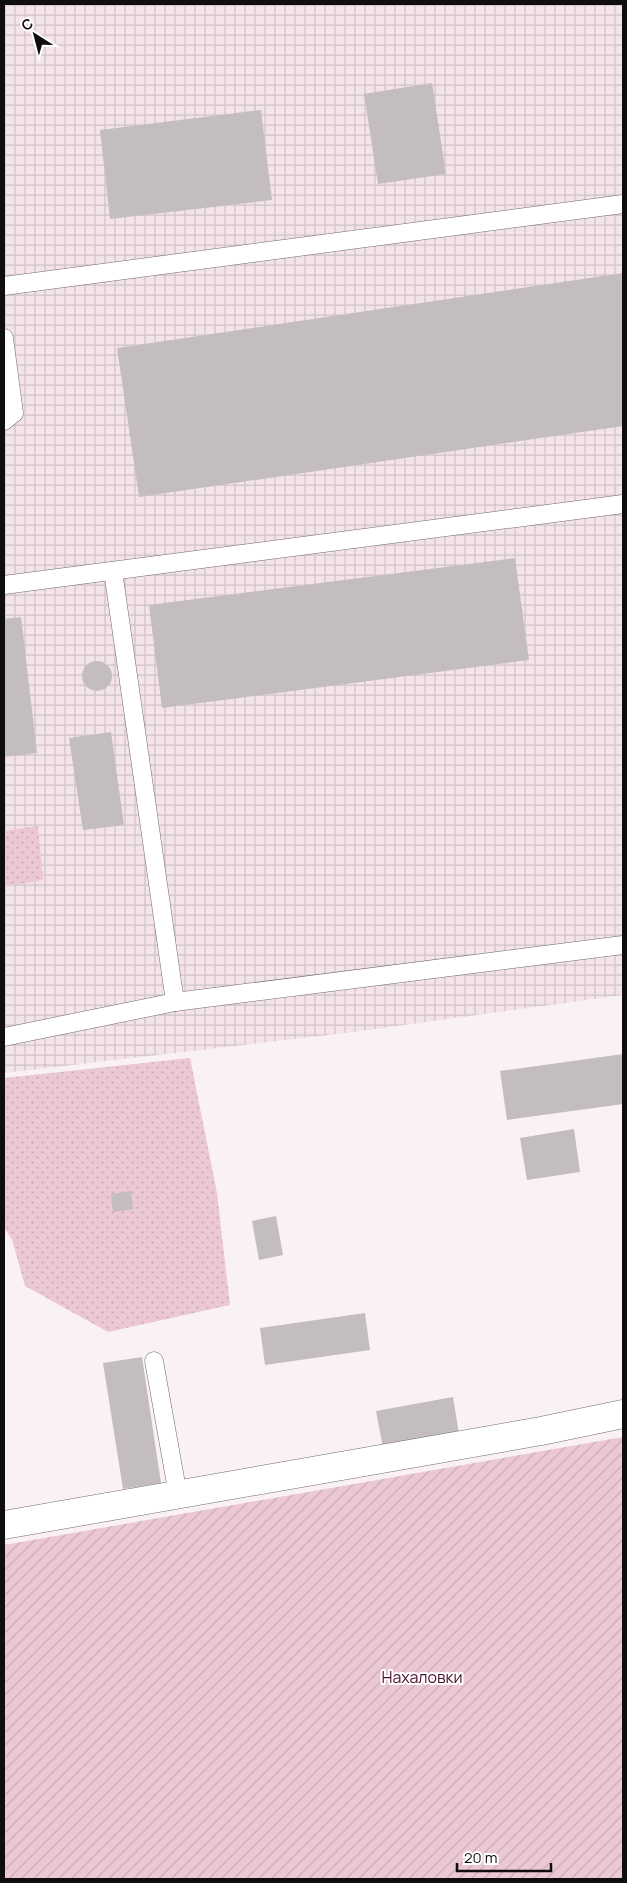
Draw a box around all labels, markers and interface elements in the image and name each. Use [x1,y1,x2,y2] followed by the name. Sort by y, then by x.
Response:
[10,10,60,60] north arrow
[17,13,37,35] text: С
[381,1666,463,1688] park label: Нахаловки
[457,1840,551,1872] scale bar
[464,1847,497,1868] text: 20 m

